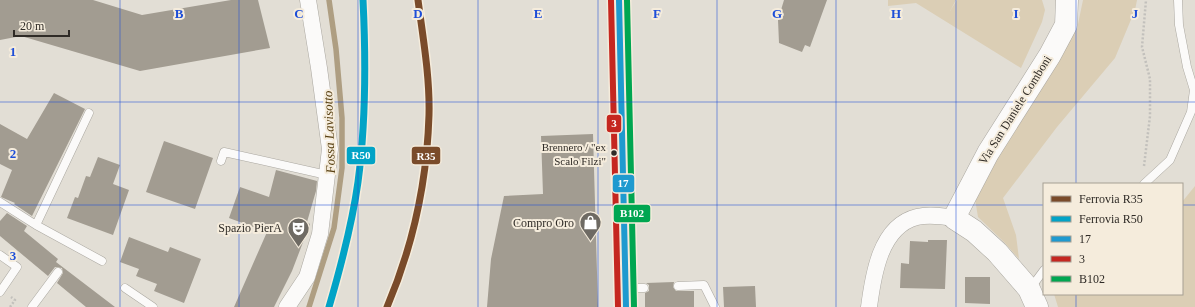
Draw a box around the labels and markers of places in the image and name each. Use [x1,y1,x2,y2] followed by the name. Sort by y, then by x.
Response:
[542,141,606,167] place label: Brennero / "ex Scalo Filzi"
[609,148,619,158] marker: Brennero / "ex Scalo Filzi"
[577,210,603,243] shop icon: Compro Oro
[285,215,311,248] theatre icon: Spazio PierA
[513,216,574,230] place label: Compro Oro
[218,221,282,235] place label: Spazio PierA

